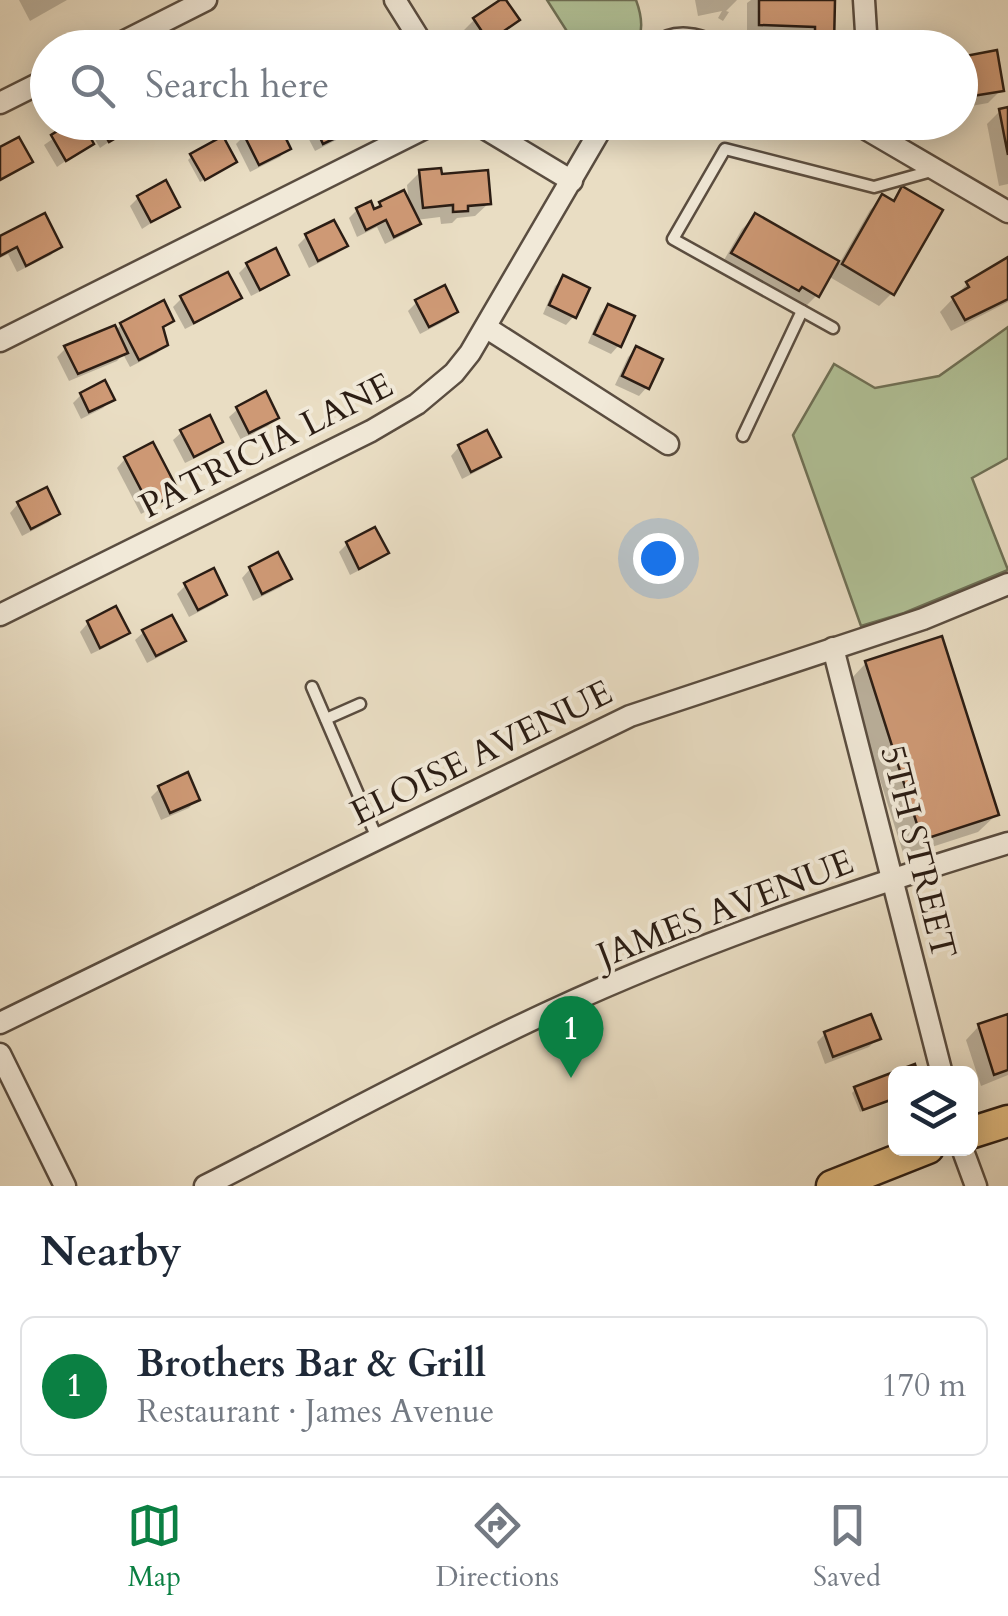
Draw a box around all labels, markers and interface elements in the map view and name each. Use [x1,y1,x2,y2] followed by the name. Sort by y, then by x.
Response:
[30,30,978,140] search box
[65,58,120,113] icon: search
[145,59,329,111] text: Search here
[132,361,401,530] street label: PATRICIA LANE
[633,533,684,584] your location
[342,669,620,837] street label: ELOISE AVENUE
[868,740,968,964] street label: 5TH STREET
[586,838,860,982] street label: JAMES AVENUE
[538,996,604,1078] pin: 1
[888,1066,978,1156] map controls
[888,1066,978,1156] button: layers
[40,1223,182,1280] text: Nearby
[137,1338,486,1390] text: Brothers Bar & Grill
[66,1364,83,1408] text: 1
[881,1364,966,1408] text: 170 m
[137,1390,494,1434] text: Restaurant · James Avenue
[127,1498,182,1596] tab: Map
[436,1498,559,1596] tab: Directions
[813,1498,881,1596] tab: Saved

